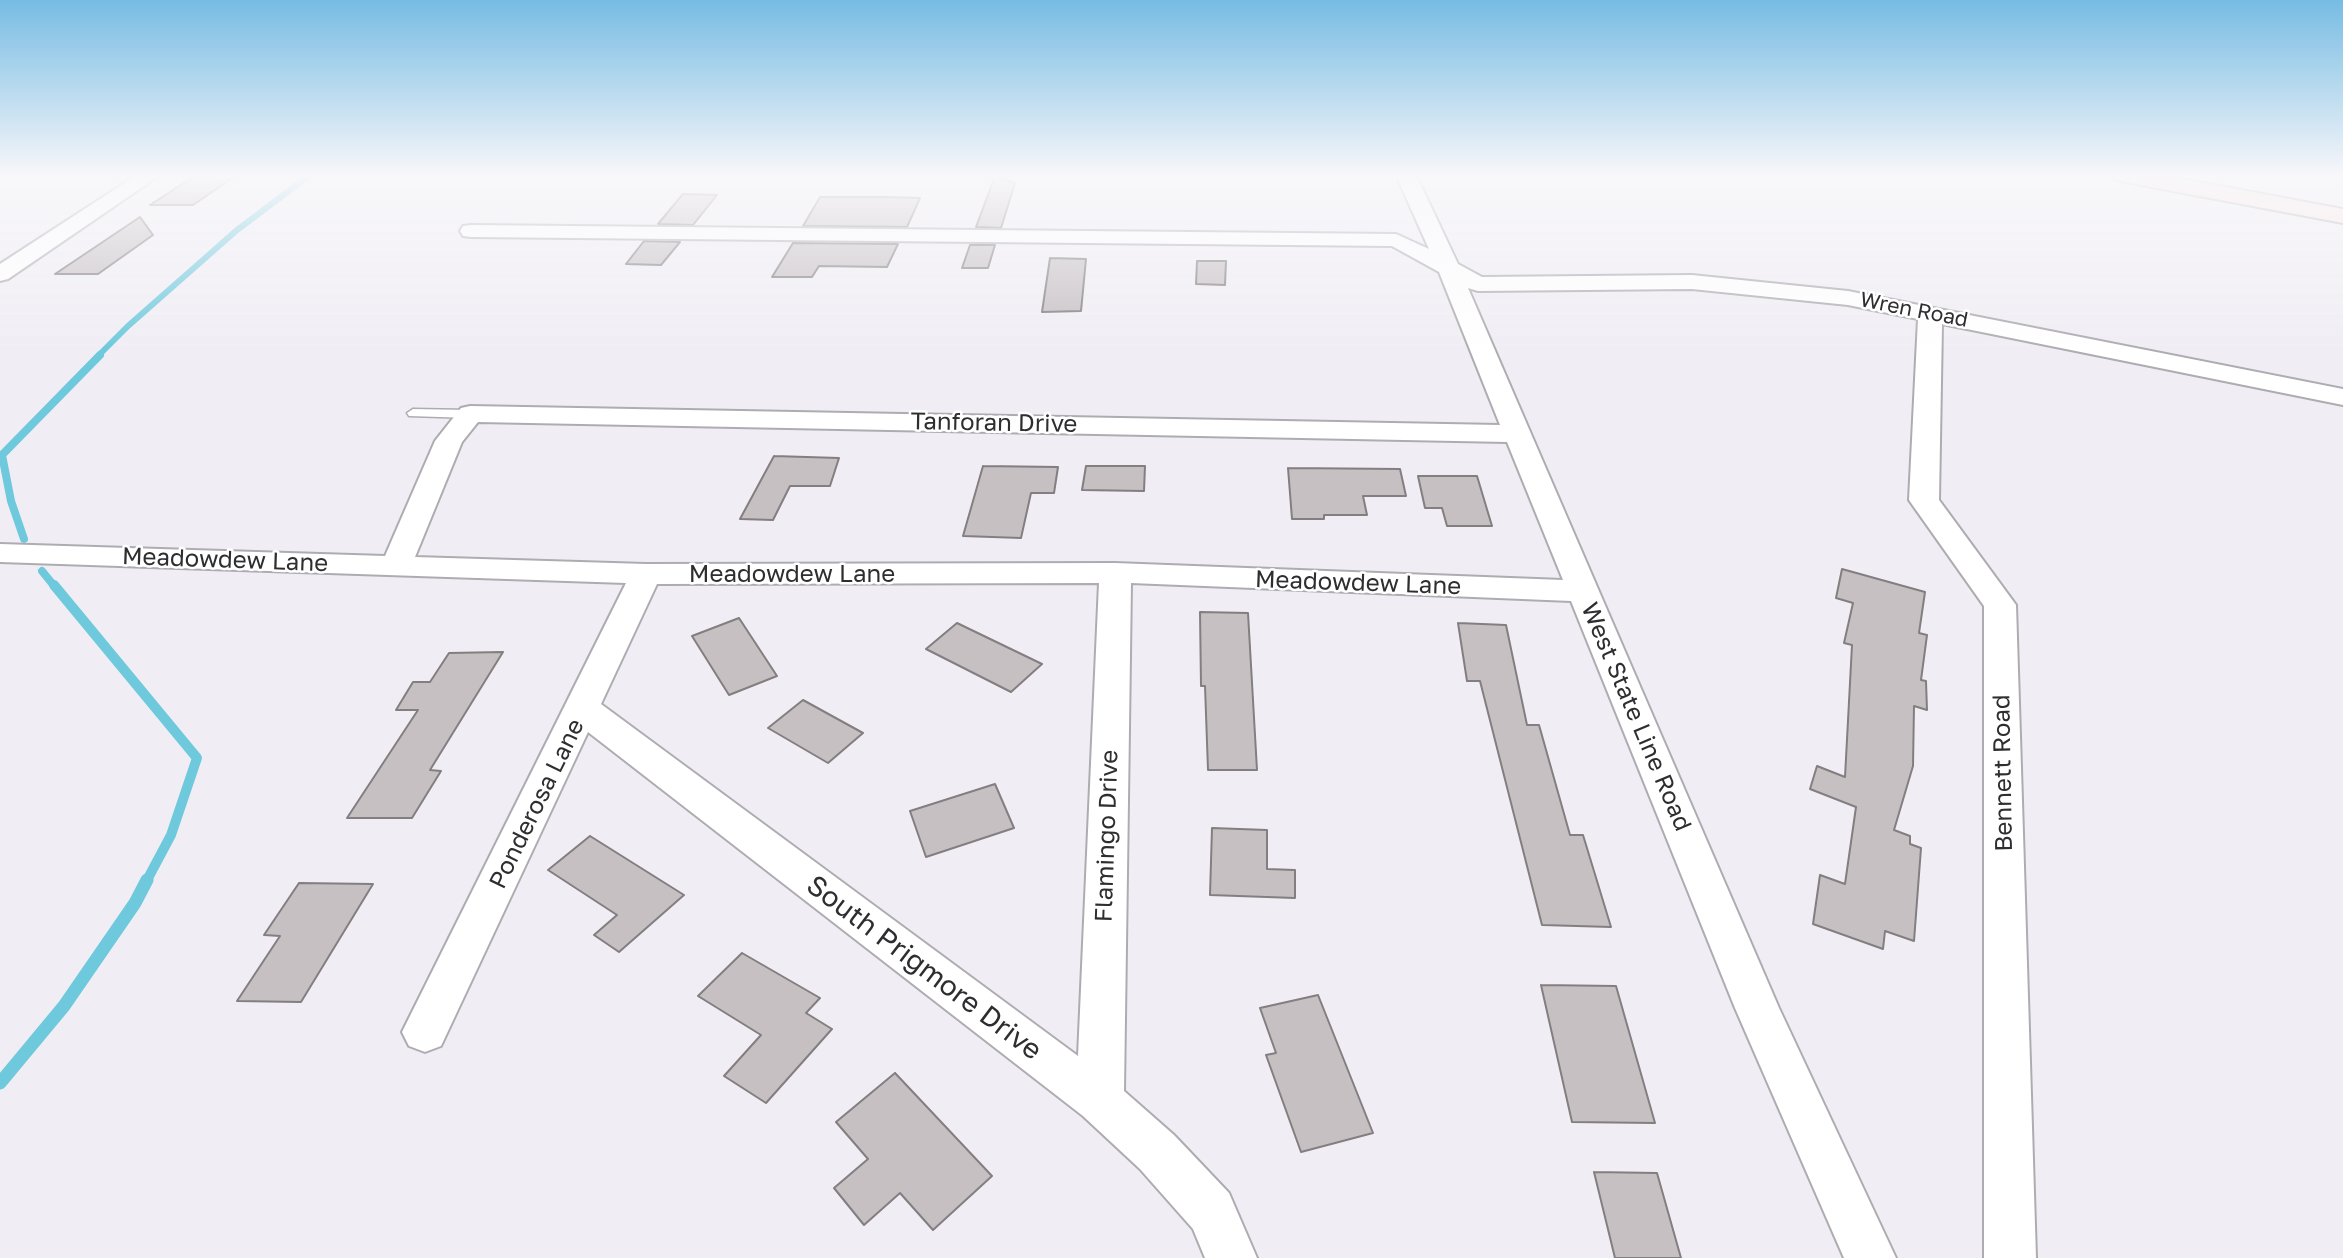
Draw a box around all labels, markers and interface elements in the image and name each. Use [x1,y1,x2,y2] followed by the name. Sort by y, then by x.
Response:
[1858,287,1970,333] street label: Wren Road
[910,407,1078,439] street label: Tanforan Drive
[121,542,329,578] street label: Meadowdew Lane
[689,560,895,588] street label: Meadowdew Lane
[1254,565,1462,601] street label: Meadowdew Lane
[1575,599,1697,835] street label: West State Line Road
[1987,694,2019,852] street label: Bennett Road
[483,714,591,894] street label: Ponderosa Lane
[1090,749,1124,923] street label: Flamingo Drive
[800,869,1048,1067] street label: South Prigmore Drive

